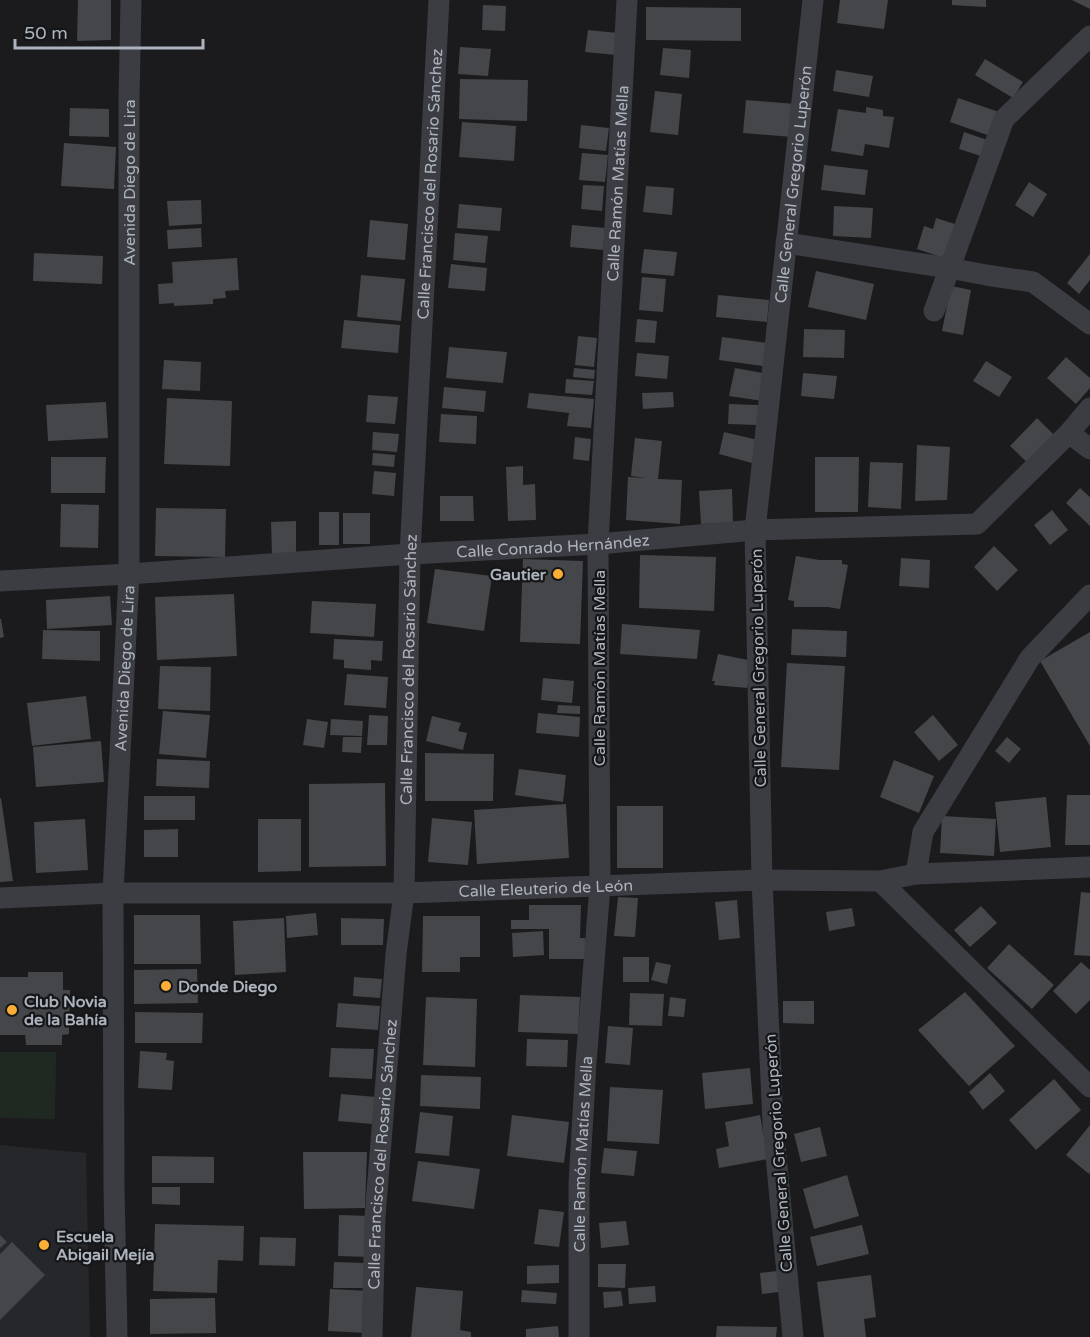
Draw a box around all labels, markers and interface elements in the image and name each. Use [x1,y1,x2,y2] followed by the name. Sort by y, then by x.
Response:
[15,12,202,50] scale bar
[24,22,68,44] text: 50 m
[413,48,447,320] street label: Calle Francisco del Rosario Sánchez
[771,65,817,304] street label: Calle General Gregorio Luperón
[603,85,633,282] street label: Calle Ramón Matías Mella
[120,99,140,266] street label: Avenida Diego de Lira
[456,530,650,563] street label: Calle Conrado Hernández
[397,533,422,805] street label: Calle Francisco del Rosario Sánchez
[747,548,771,788] street label: Calle General Gregorio Luperón
[490,565,547,585] place label: Gautier
[551,567,565,581] marker: Gautier
[590,570,610,766] street label: Calle Ramón Matías Mella
[111,585,139,752] street label: Avenida Diego de Lira
[458,876,633,902] street label: Calle Eleuterio de León
[178,977,277,997] place label: Donde Diego
[159,979,173,993] marker: Donde Diego
[24,992,107,1030] place label: Club Novia de la Bahía
[5,1003,19,1017] marker: Club Novia de la Bahía
[364,1018,402,1290] street label: Calle Francisco del Rosario Sánchez
[761,1033,797,1273] street label: Calle General Gregorio Luperón
[570,1055,598,1252] street label: Calle Ramón Matías Mella
[56,1227,154,1265] place label: Escuela Abigail Mejía
[37,1238,51,1252] marker: Escuela Abigail Mejía

